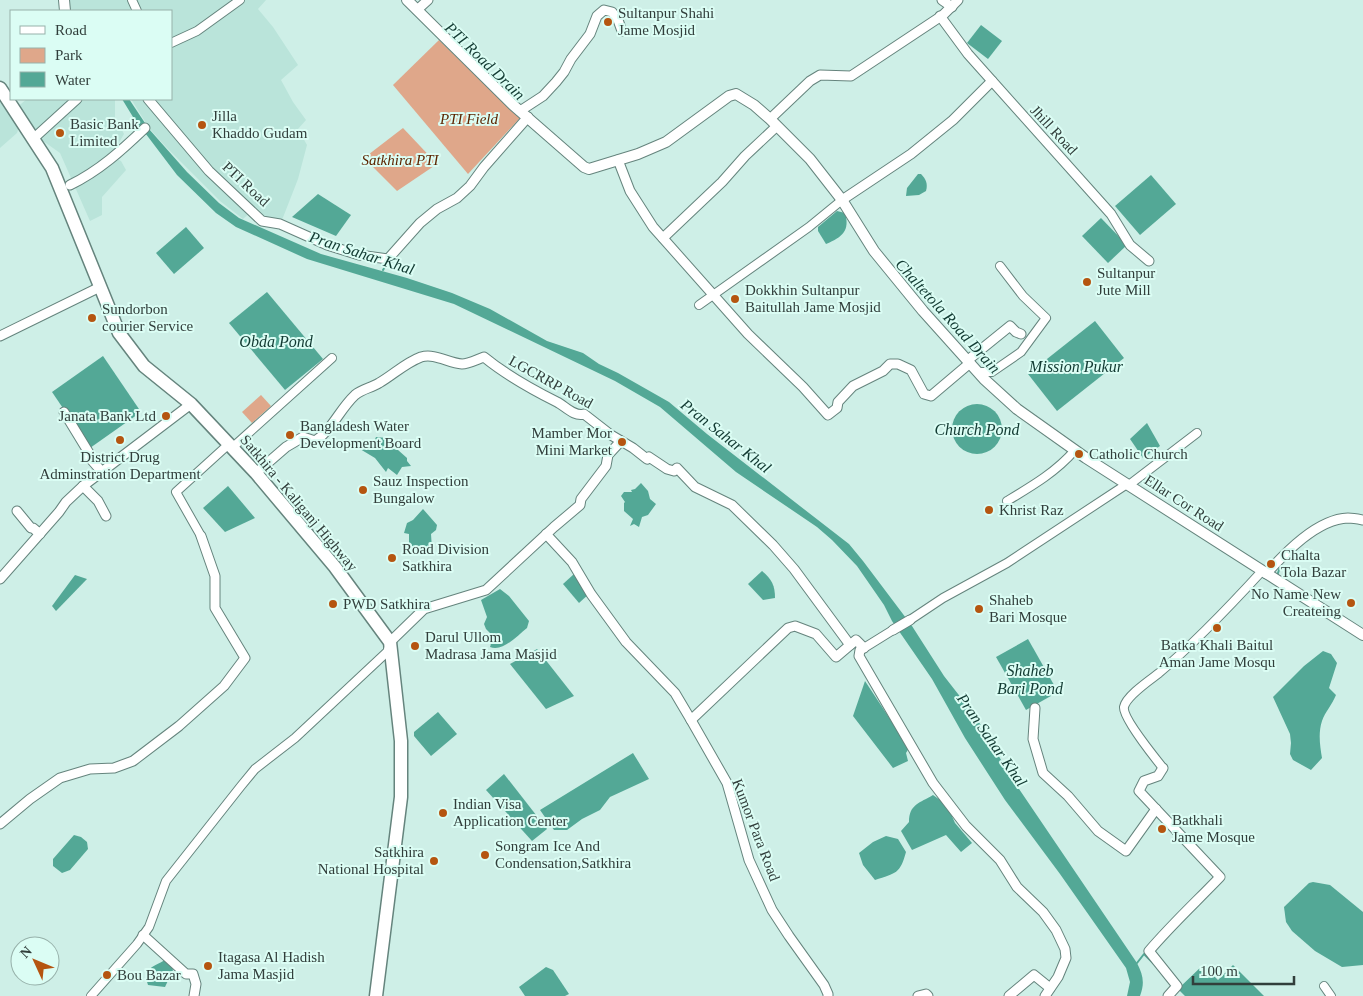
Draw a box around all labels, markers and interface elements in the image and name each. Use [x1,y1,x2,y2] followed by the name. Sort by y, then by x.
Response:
[618,5,714,38] place label: Sultanpur Shahi Jame Mosjid
[10,10,172,100] legend
[602,16,614,28] marker: Sultanpur Shahi Jame Mosjid
[441,18,528,103] water label: PTI Road Drain
[55,22,87,38] text: Road
[55,47,83,63] text: Park
[55,72,90,88] text: Water
[1027,102,1081,158] street label: Jhill Road
[212,108,308,141] place label: Jilla Khaddo Gudam
[439,111,498,127] park label: PTI Field
[70,116,139,149] place label: Basic Bank Limited
[196,119,208,131] marker: Jilla Khaddo Gudam
[54,127,66,139] marker: Basic Bank Limited
[361,152,440,168] park label: Satkhira PTI
[219,158,273,210] street label: PTI Road
[306,228,417,278] water label: Pran Sahar Khal
[892,255,1004,377] water label: Chaltetola Road Drain
[1097,265,1155,298] place label: Sultanpur Jute Mill
[1081,276,1093,288] marker: Sultanpur Jute Mill
[745,282,881,315] place label: Dokkhin Sultanpur Baitullah Jame Mosjid
[729,293,741,305] marker: Dokkhin Sultanpur Baitullah Jame Mosjid
[102,301,194,334] place label: Sundorbon courier Service
[86,312,98,324] marker: Sundorbon courier Service
[239,333,314,350] water label: Obda Pond
[506,352,596,412] street label: LGCRRP Road
[1028,358,1124,375] water label: Mission Pukur
[677,395,775,477] water label: Pran Sahar Khal
[59,408,156,424] place label: Janata Bank Ltd
[160,410,172,422] marker: Janata Bank Ltd
[300,418,422,451] place label: Bangladesh Water Development Board
[934,421,1021,438] water label: Church Pond
[532,425,613,458] place label: Mamber Mor Mini Market
[284,429,296,441] marker: Bangladesh Water Development Board
[237,432,361,575] street label: Satkhira - Kaliganj Highway
[114,434,126,446] marker: District Drug Adminstration Department
[616,436,628,448] marker: Mamber Mor Mini Market
[1089,446,1188,462] place label: Catholic Church
[1073,448,1085,460] marker: Catholic Church
[39,449,201,482] place label: District Drug Adminstration Department
[1142,472,1227,535] street label: Ellar Cor Road
[373,473,469,506] place label: Sauz Inspection Bungalow
[357,484,369,496] marker: Sauz Inspection Bungalow
[999,502,1064,518] place label: Khrist Raz
[983,504,995,516] marker: Khrist Raz
[402,541,490,574] place label: Road Division Satkhira
[1281,547,1346,580] place label: Chalta Tola Bazar
[386,552,398,564] marker: Road Division Satkhira
[1265,558,1277,570] marker: Chalta Tola Bazar
[1251,586,1341,619] place label: No Name New Createing
[989,592,1067,625] place label: Shaheb Bari Mosque
[343,596,430,612] place label: PWD Satkhira
[1345,597,1357,609] marker: No Name New Createing
[327,598,339,610] marker: PWD Satkhira
[973,603,985,615] marker: Shaheb Bari Mosque
[1211,622,1223,634] marker: Batka Khali Baitul Aman Jame Mosqu
[425,629,557,662] place label: Darul Ullom Madrasa Jama Masjid
[1159,637,1276,670] place label: Batka Khali Baitul Aman Jame Mosqu
[409,640,421,652] marker: Darul Ullom Madrasa Jama Masjid
[997,662,1064,697] water label: Shaheb Bari Pond
[953,690,1031,790] water label: Pran Sahar Khal
[729,777,783,884] street label: Kumor Para Road
[453,796,568,829] place label: Indian Visa Application Center
[437,807,449,819] marker: Indian Visa Application Center
[1172,812,1255,845] place label: Batkhali Jame Mosque
[1156,823,1168,835] marker: Batkhali Jame Mosque
[495,838,632,871] place label: Songram Ice And Condensation,Satkhira
[318,844,424,877] place label: Satkhira National Hospital
[479,849,491,861] marker: Songram Ice And Condensation,Satkhira
[428,855,440,867] marker: Satkhira National Hospital
[10,936,60,986] north arrow
[17,943,35,961] text: N
[218,949,325,982] place label: Itagasa Al Hadish Jama Masjid
[1193,954,1294,986] scale bar
[202,960,214,972] marker: Itagasa Al Hadish Jama Masjid
[1200,963,1238,979] text: 100 m
[117,967,181,983] place label: Bou Bazar
[101,969,113,981] marker: Bou Bazar

